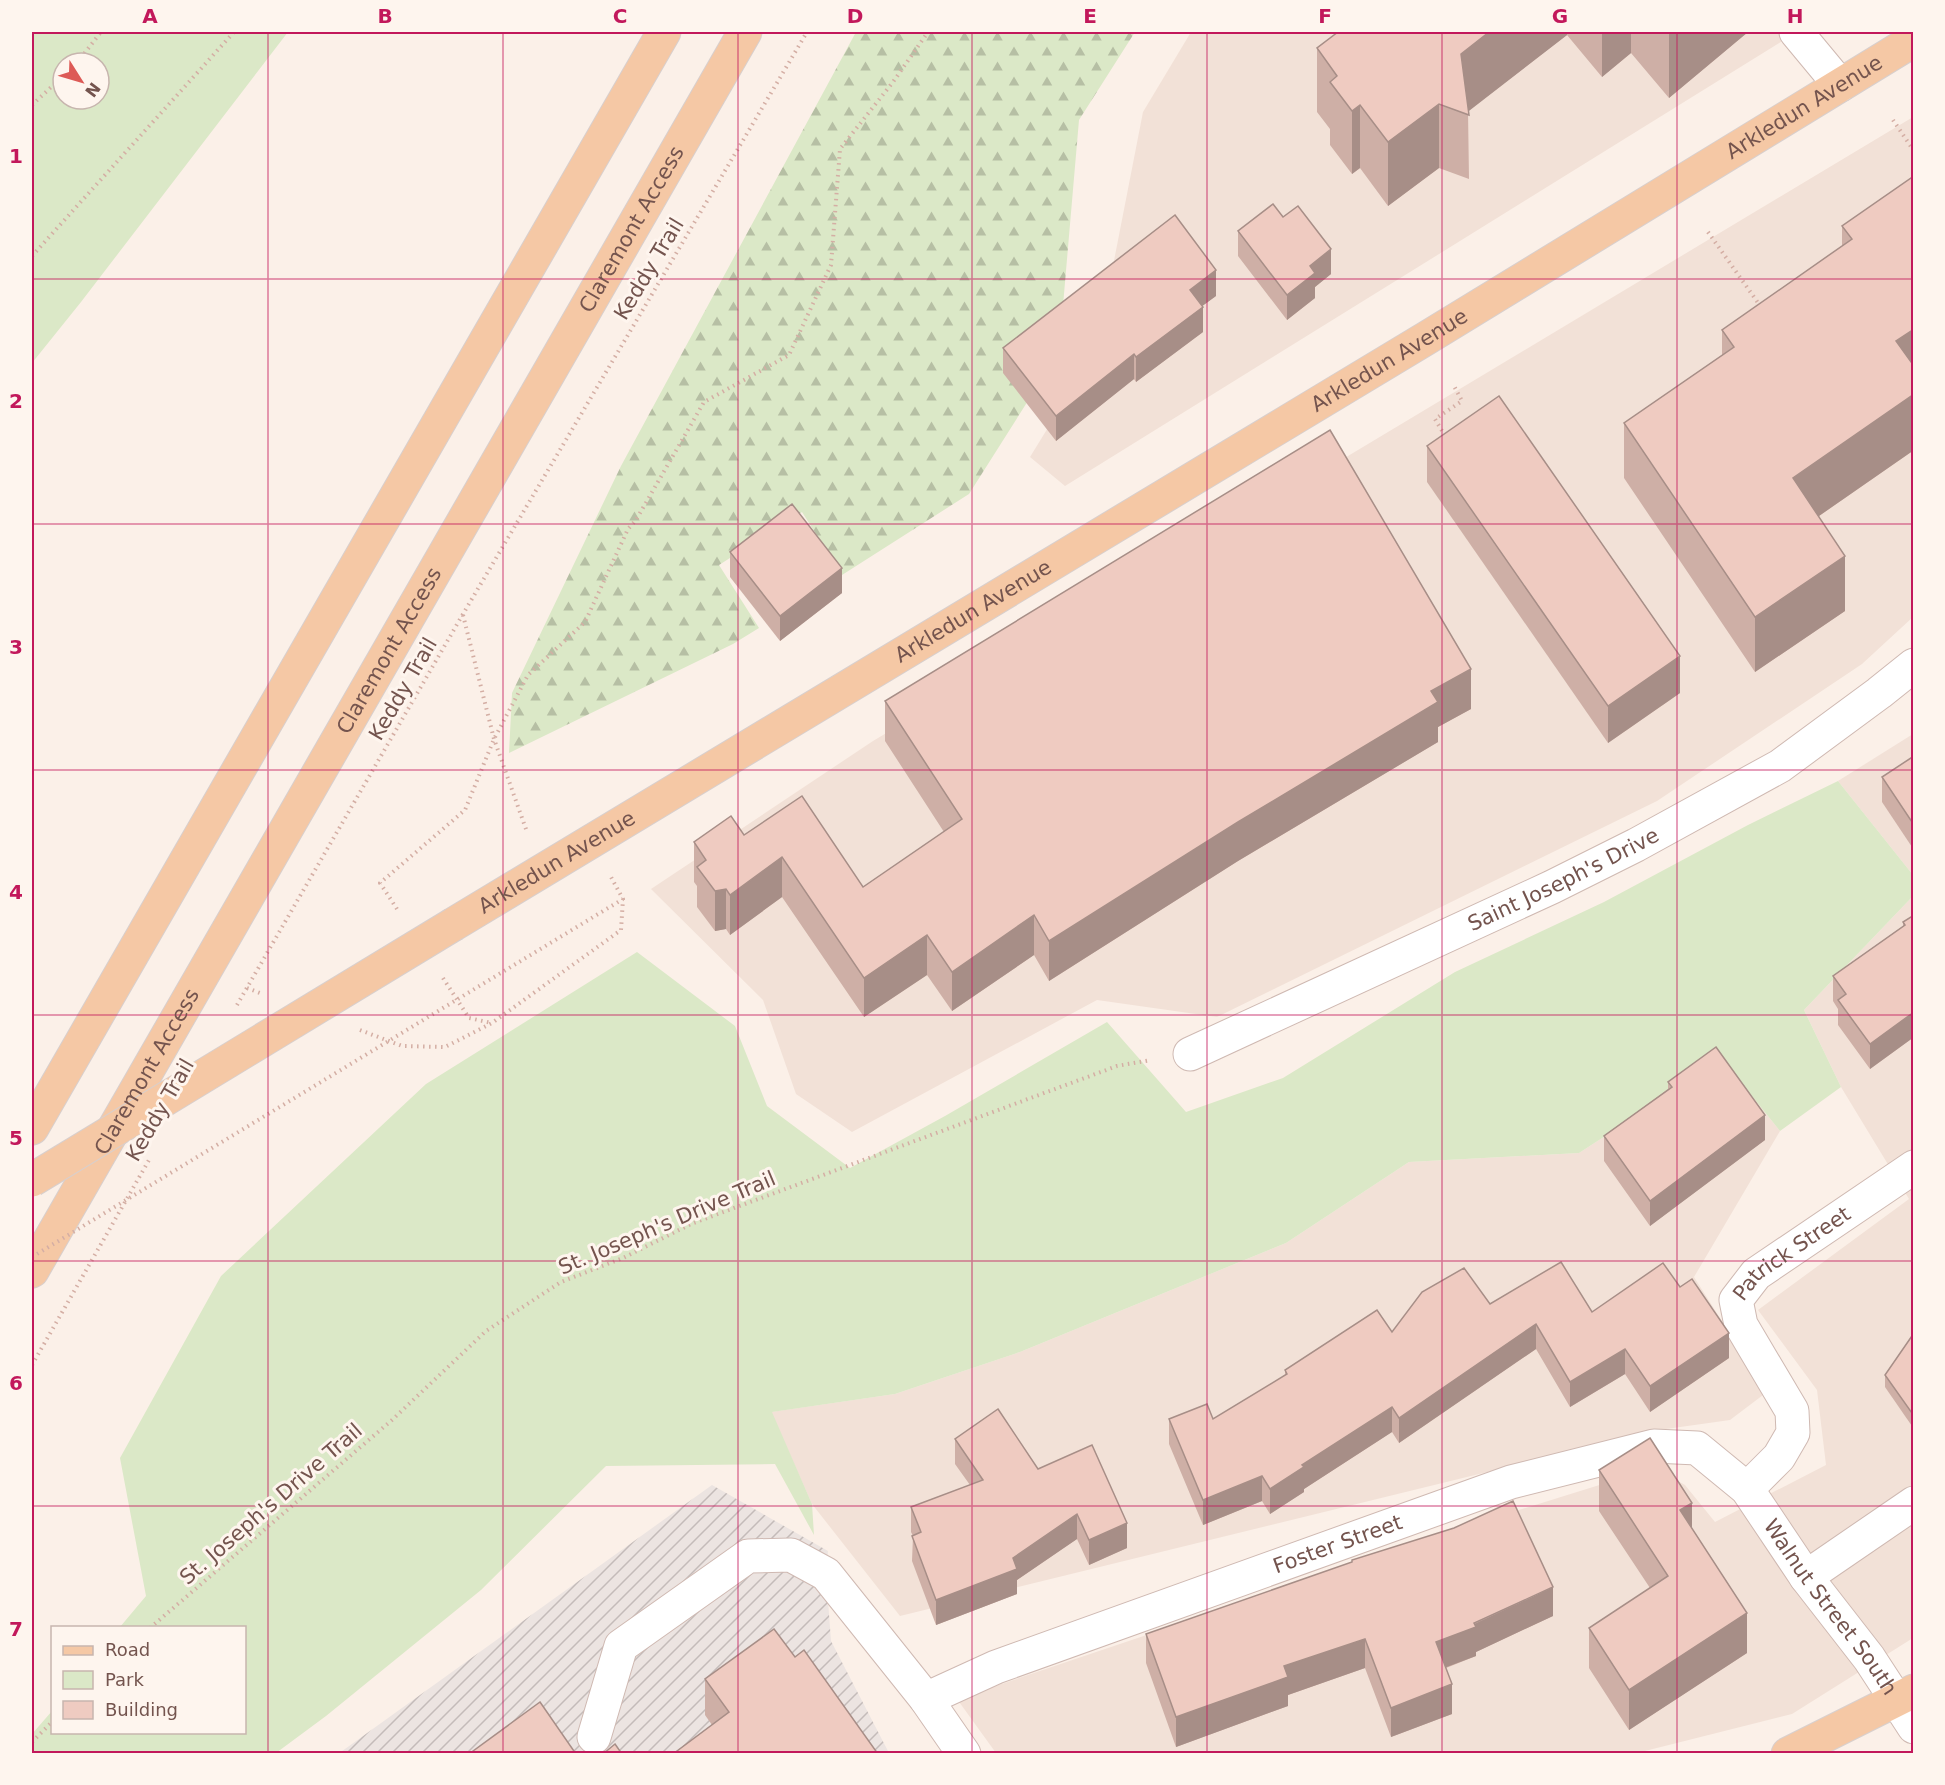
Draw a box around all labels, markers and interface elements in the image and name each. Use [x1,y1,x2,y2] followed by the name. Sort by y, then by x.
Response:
[142,4,158,28] text: A
[377,4,393,28] text: B
[613,4,627,28] text: C
[847,4,863,28] text: D
[1083,4,1097,28] text: E
[1318,4,1332,28] text: F
[1552,4,1568,28] text: G
[1787,4,1803,28] text: H
[1722,50,1887,164] street label: Arkledun Avenue
[51,51,111,111] north arrow
[81,79,104,101] text: N
[574,142,689,317] street label: Claremont Access
[9,144,23,168] text: 1
[609,214,689,324] street label: Keddy Trail
[1307,304,1472,417] street label: Arkledun Avenue
[9,389,23,413] text: 2
[890,555,1056,668] street label: Arkledun Avenue
[332,563,446,738] street label: Claremont Access
[364,633,442,745] street label: Keddy Trail
[9,635,23,659] text: 3
[474,806,639,918] street label: Arkledun Avenue
[1464,823,1663,936] street label: Saint Joseph's Drive
[9,880,23,904] text: 4
[89,984,204,1159] street label: Claremont Access
[121,1054,199,1166] street label: Keddy Trail
[9,1126,23,1150] text: 5
[555,1166,779,1280] street label: St. Joseph's Drive Trail
[1728,1202,1855,1305] street label: Patrick Street
[9,1371,23,1395] text: 6
[175,1418,367,1590] street label: St. Joseph's Drive Trail
[1270,1510,1405,1578] street label: Foster Street
[1759,1515,1902,1700] street label: Walnut Street South
[9,1617,23,1641] text: 7
[51,1626,246,1734] legend
[105,1639,150,1660] text: Road
[105,1669,144,1690] text: Park
[105,1699,178,1720] text: Building

